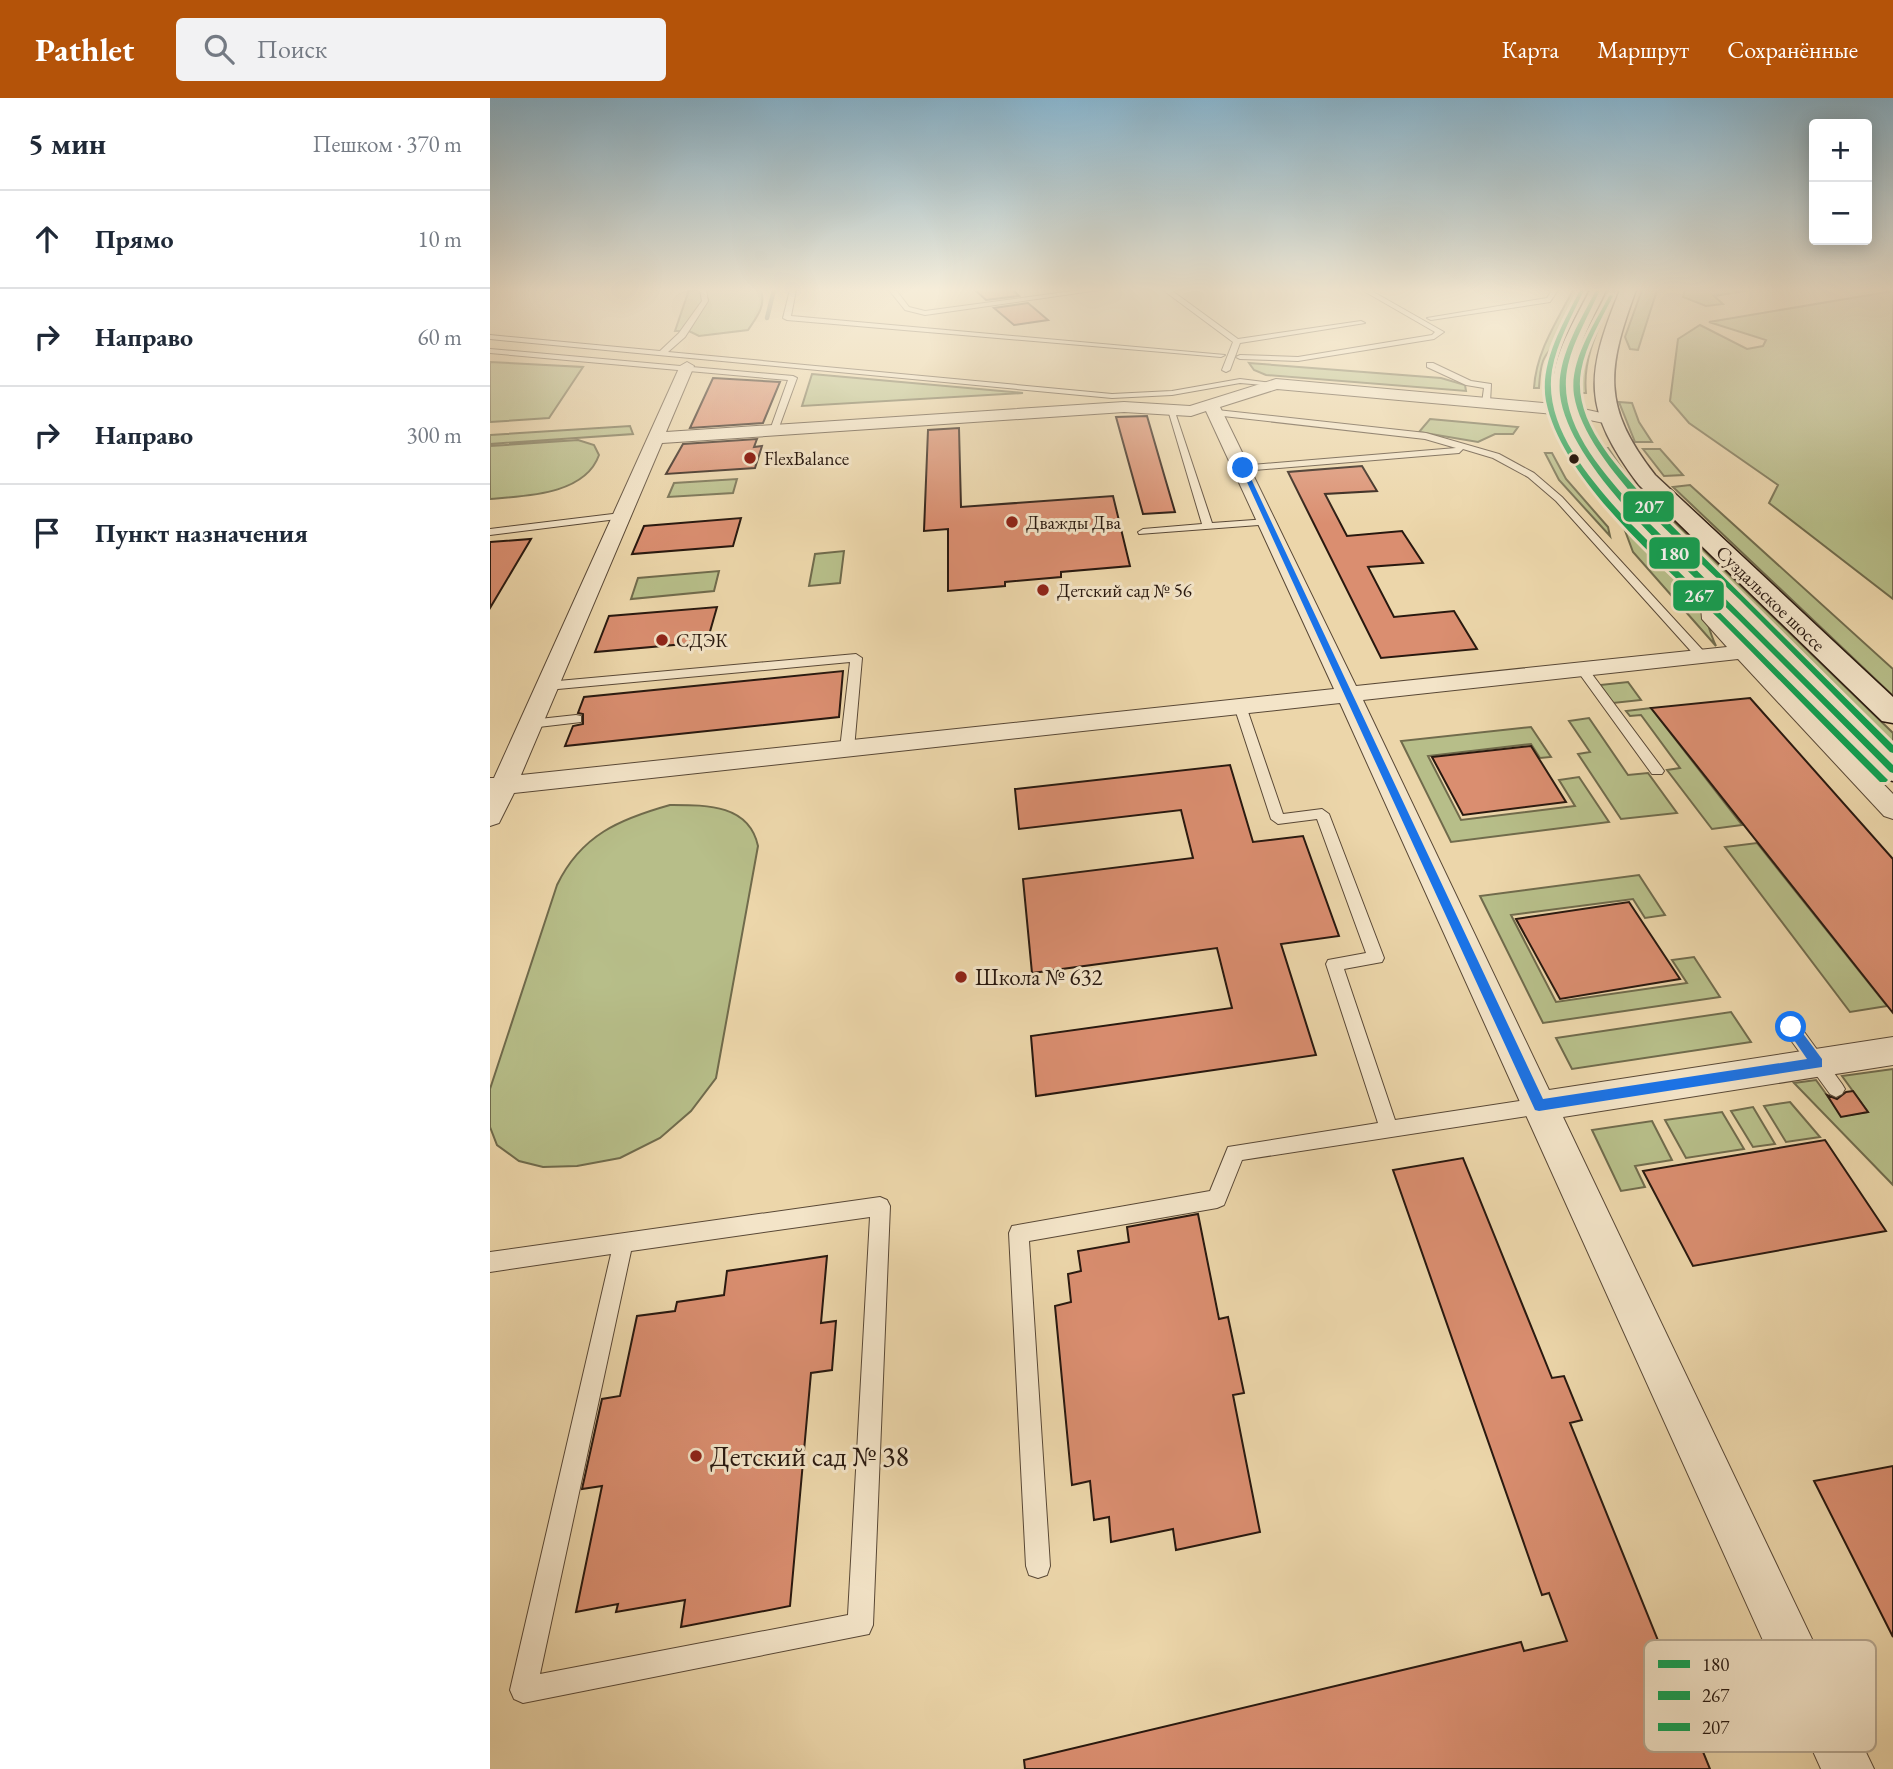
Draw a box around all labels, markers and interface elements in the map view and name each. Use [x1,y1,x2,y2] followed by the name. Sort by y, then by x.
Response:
[176,18,666,81] search box
[35,28,134,71] text: Pathlet
[200,30,238,68] icon: search
[256,32,327,66] text: Поиск
[1502,34,1559,65] text: Карта
[1597,34,1689,65] text: Маршрут
[1727,34,1858,65] text: Сохранённые
[1809,119,1872,245] map controls
[1809,119,1872,182] button: +
[28,124,106,163] text: 5 мин
[313,129,462,159] text: Пешком · 370 m
[1809,182,1872,245] button: −
[28,220,66,258] icon: ahead
[95,222,174,256] text: Прямо
[417,224,462,254] text: 10 m
[28,318,66,356] icon: right
[95,320,193,354] text: Направо
[417,322,462,352] text: 60 m
[28,416,66,454] icon: right
[95,418,193,452] text: Направо
[406,420,462,450] text: 300 m
[764,446,849,471] place label: FlexBalance
[742,450,758,466] marker: FlexBalance
[1227,452,1258,483] route end
[1567,452,1581,466] unlabelled marker
[1622,490,1675,523] line badge: 207
[1634,494,1665,519] text: 207
[1026,510,1122,535] place label: Дважды Два
[28,514,66,552] icon: arrive
[1004,514,1020,530] marker: Дважды Два
[95,516,308,550] text: Пункт назначения
[1648,536,1701,570] line badge: 180
[1711,540,1831,657] street label: Суздальское шоссе
[1659,541,1689,566] text: 180
[1057,578,1192,603] place label: Детский сад № 56
[1672,579,1725,612] line badge: 267
[1035,582,1051,598] marker: Детский сад № 56
[1684,583,1715,608] text: 267
[676,628,728,653] place label: СДЭК
[654,632,670,648] marker: СДЭК
[975,962,1103,992] place label: Школа № 632
[953,969,969,985] marker: Школа № 632
[1775,1011,1806,1042] route start
[710,1438,909,1474] place label: Детский сад № 38
[688,1448,704,1464] marker: Детский сад № 38
[1644,1640,1876,1752] legend
[1702,1652,1729,1677] text: 180
[1702,1683,1730,1708] text: 267
[1702,1715,1730,1740] text: 207

